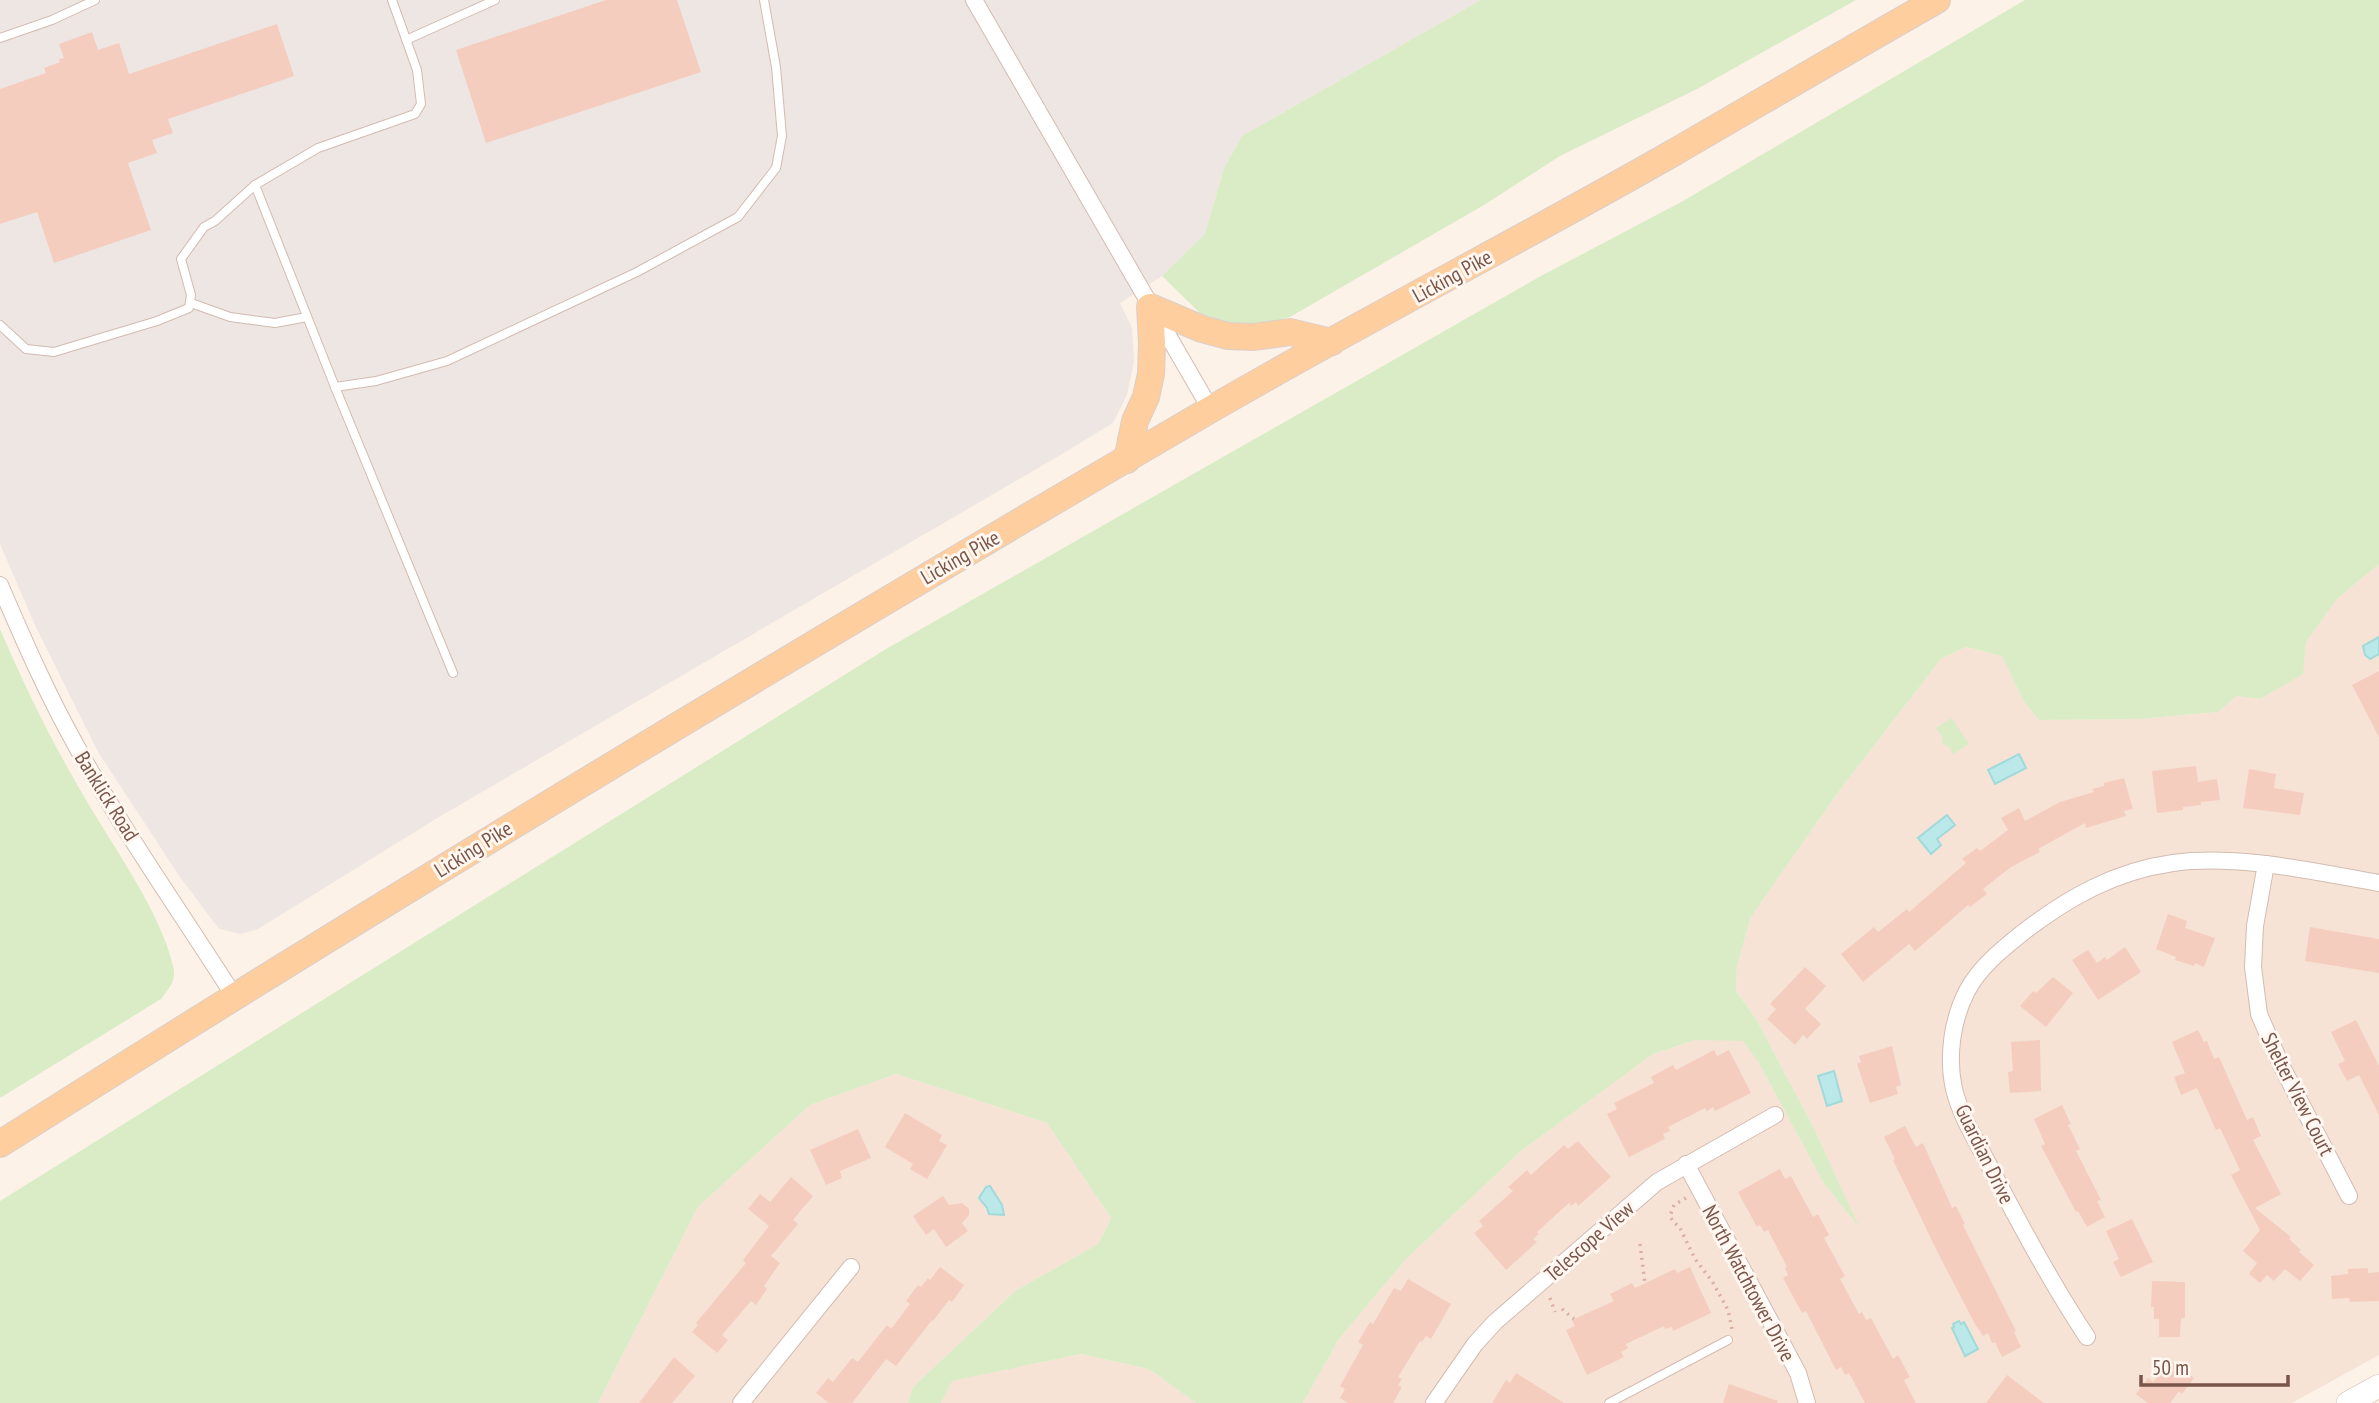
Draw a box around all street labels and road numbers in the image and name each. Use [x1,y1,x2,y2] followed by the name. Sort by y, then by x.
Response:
[1407,243,1497,309] street label: Licking Pike
[916,524,1004,590] street label: Licking Pike
[69,746,145,846] street label: Banklick Road
[429,815,517,883] street label: Licking Pike
[2255,1028,2341,1160] street label: Shelter View Court
[1949,1100,2021,1208] street label: Guardian Drive
[1539,1194,1640,1287] street label: Telescope View
[1696,1200,1802,1366] street label: North Watchtower Drive

